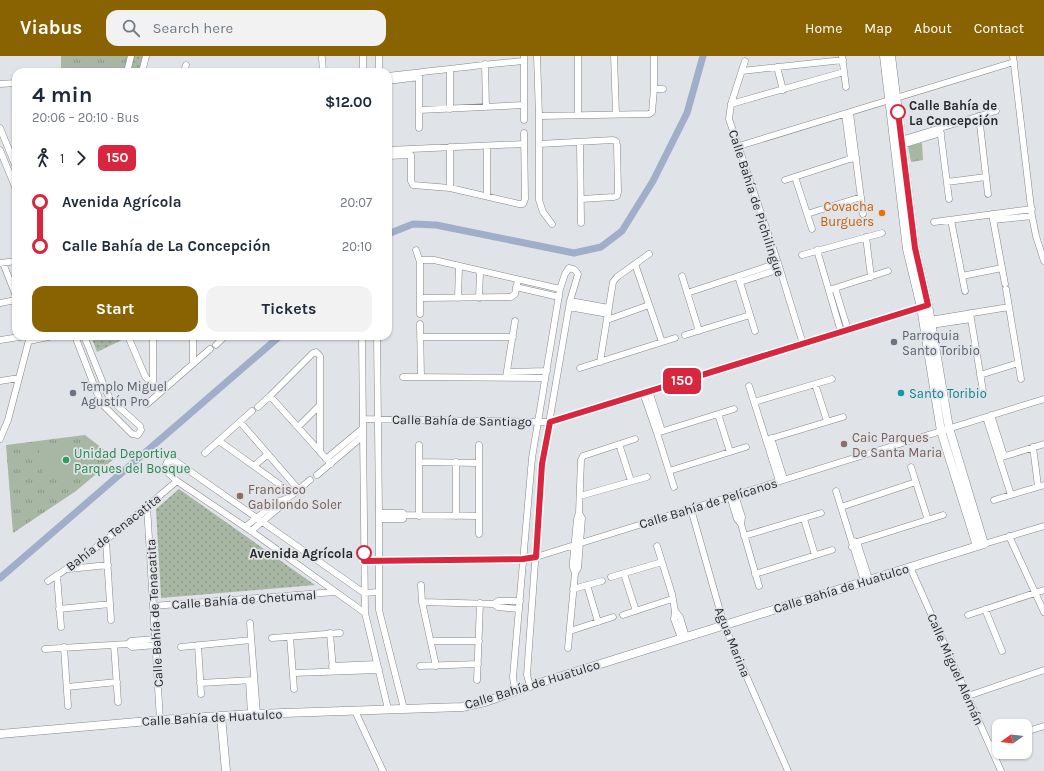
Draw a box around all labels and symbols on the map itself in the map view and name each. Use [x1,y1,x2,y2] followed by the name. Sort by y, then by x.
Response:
[909,98,998,128] place label: Calle Bahía de La Concepción
[890,104,906,120] marker: Calle Bahía de La Concepción
[726,128,787,279] street label: Calle Bahía de Pichilingue
[820,199,874,229] place label: Covacha Burguers
[877,208,887,218] marker: Covacha Burguers
[902,328,980,358] place label: Parroquia Santo Toribio
[889,337,899,347] marker: Parroquia Santo Toribio
[659,368,705,394] line badge: 150
[81,379,167,409] place label: Templo Miguel Agustín Pro
[909,386,987,401] place label: Santo Toribio
[68,388,78,398] marker: Templo Miguel Agustín Pro
[896,388,906,398] marker: Santo Toribio
[392,412,532,429] street label: Calle Bahía de Santiago
[852,430,942,460] place label: Caic Parques De Santa Maria
[839,439,849,449] marker: Caic Parques De Santa Maria
[74,446,191,477] place label: Unidad Deportiva Parques del Bosque
[61,455,71,465] marker: Unidad Deportiva Parques del Bosque
[637,475,779,532] street label: Calle Bahía de Pelícanos
[248,482,342,512] place label: Francisco Gabilondo Soler
[63,491,164,574] street label: Bahía de Tenacatita
[235,491,245,501] marker: Francisco Gabilondo Soler
[143,538,166,688] street label: Calle Bahía de Tenacatita
[356,545,372,561] marker: Avenida Agrícola
[249,546,353,561] place label: Avenida Agrícola
[772,561,911,616] street label: Calle Bahía de Huatulco
[171,587,317,612] street label: Calle Bahía de Chetumal
[712,605,753,680] street label: Agua Marina
[924,611,987,727] street label: Calle Miguel Alemán
[463,657,602,712] street label: Calle Bahía de Huatulco
[141,706,283,729] street label: Calle Bahía de Huatulco
[992,719,1032,759] north arrow

